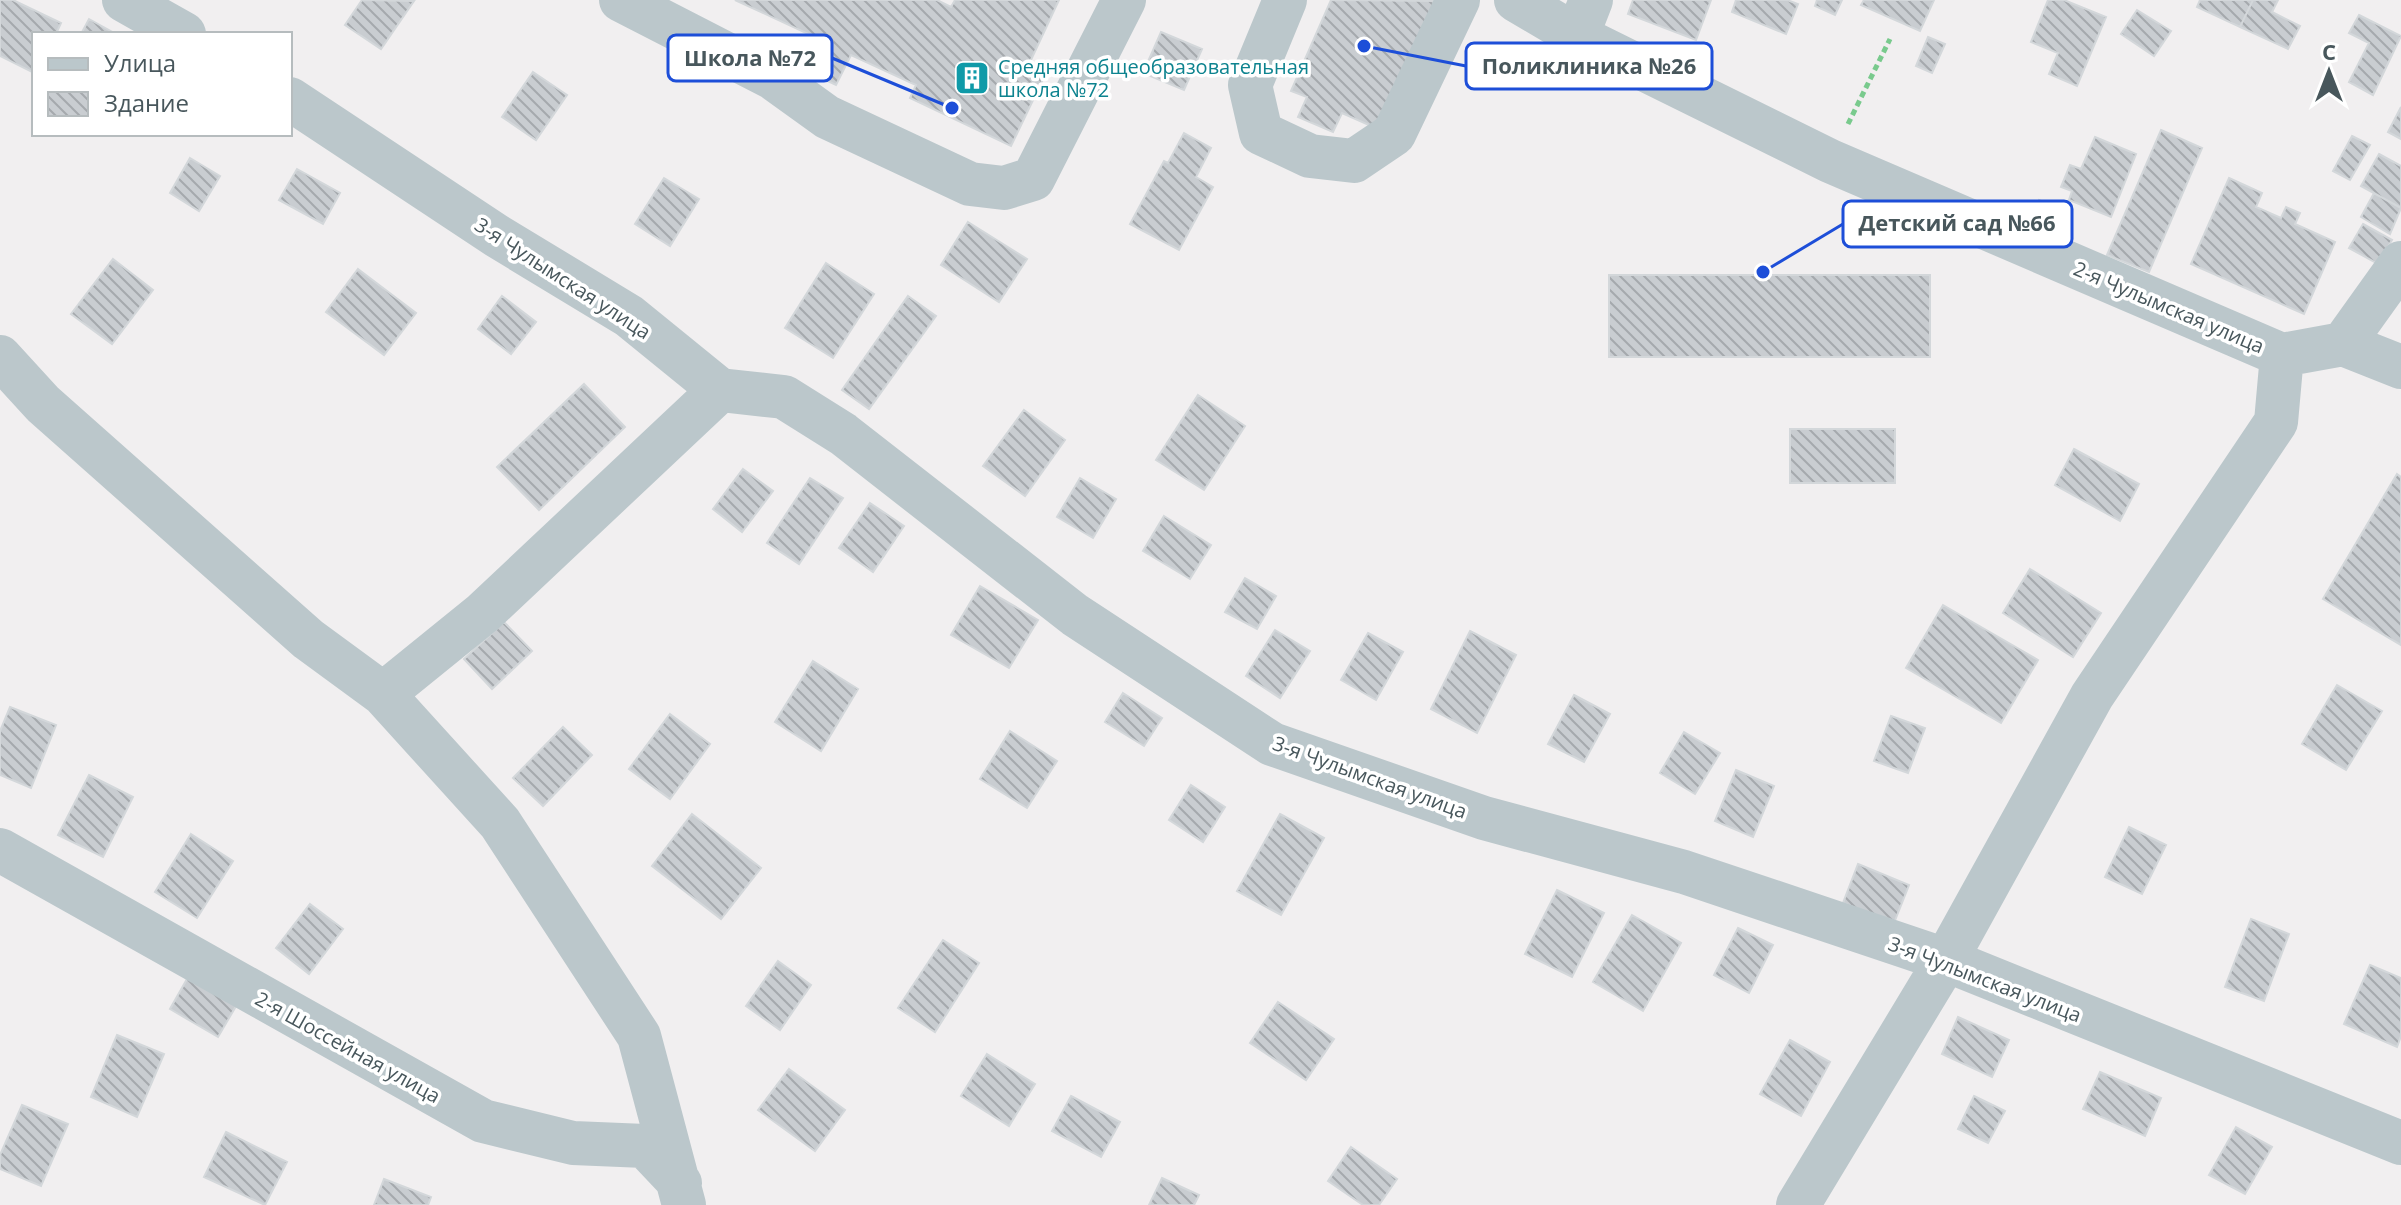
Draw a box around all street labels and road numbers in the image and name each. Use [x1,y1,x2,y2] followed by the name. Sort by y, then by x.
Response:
[470,211,656,345] street label: 3-я Чулымская улица
[2070,255,2268,359] street label: 2-я Чулымская улица
[1269,729,1471,825] street label: 3-я Чулымская улица
[1885,930,2085,1028] street label: 3-я Чулымская улица
[251,985,445,1109] street label: 2-я Шоссейная улица

